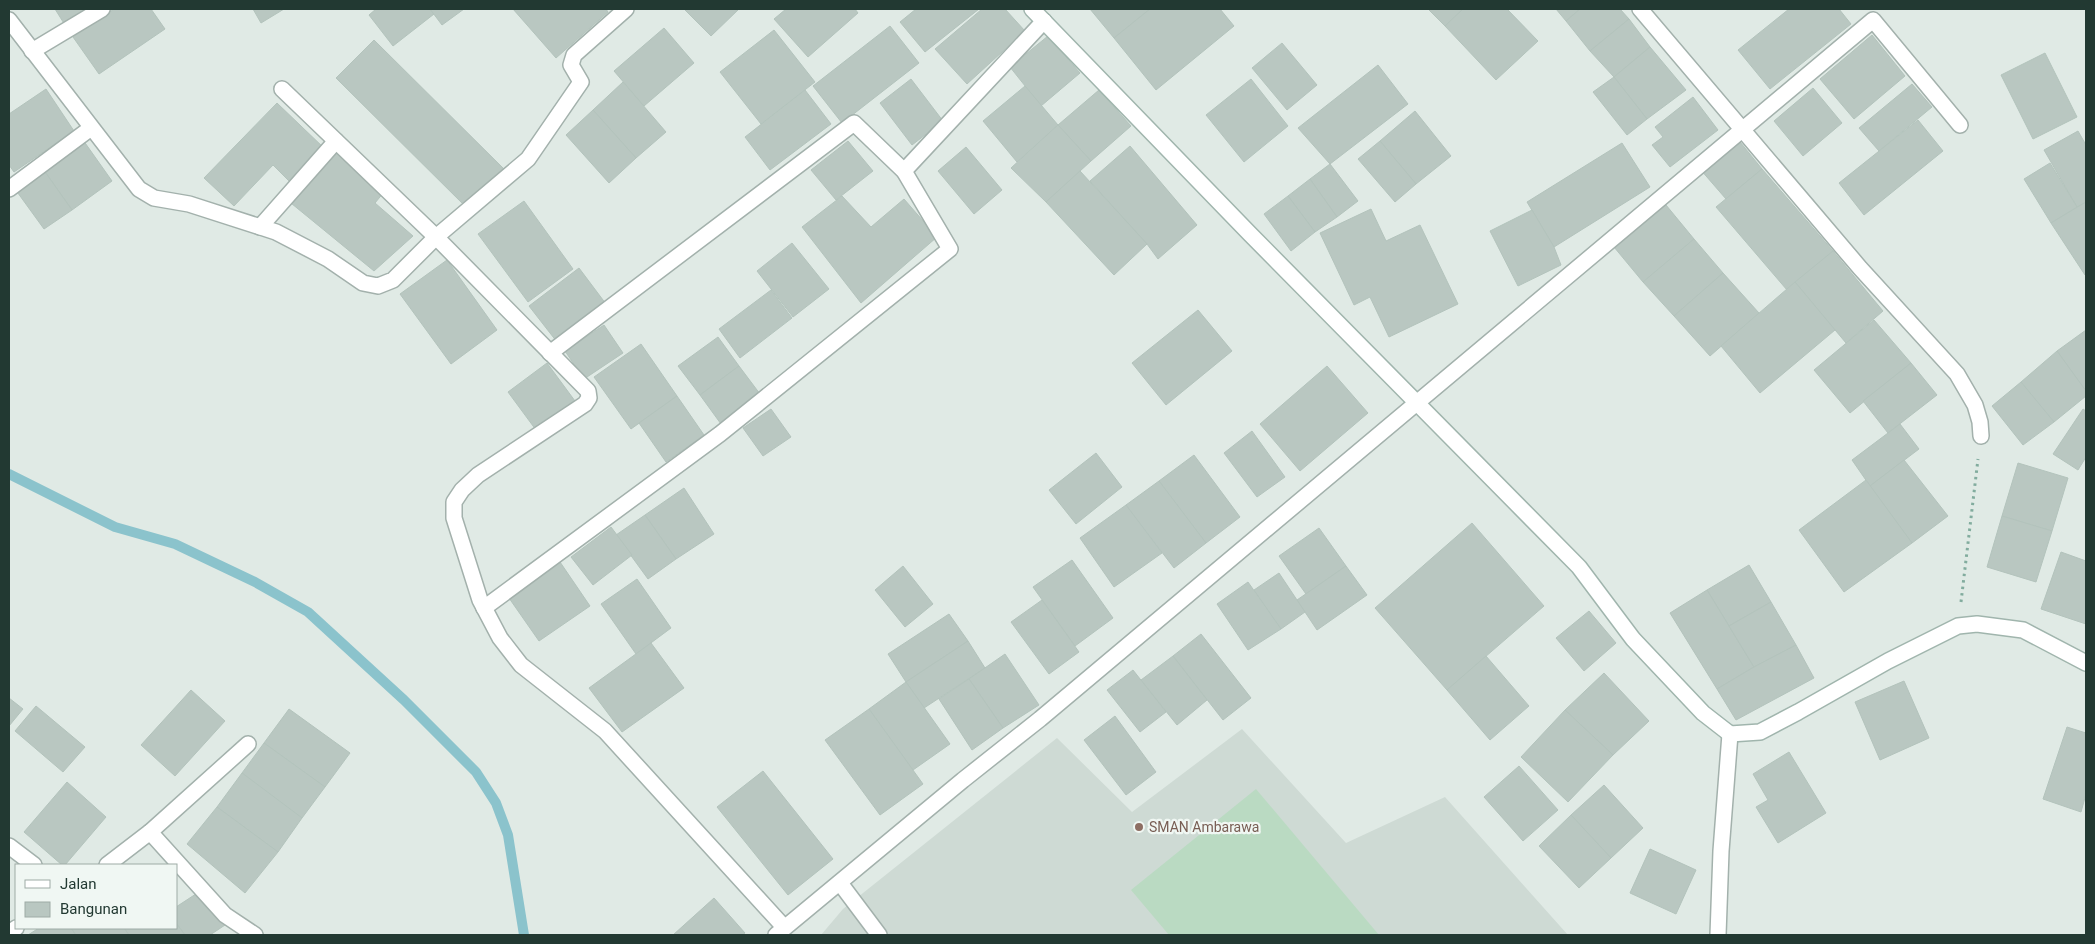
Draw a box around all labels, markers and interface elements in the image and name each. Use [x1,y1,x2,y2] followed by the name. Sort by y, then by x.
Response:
[1149,819,1259,835] place label: SMAN Ambarawa
[1133,821,1145,833] marker: SMAN Ambarawa
[15,864,178,929] legend
[60,875,97,893] text: Jalan
[60,900,127,918] text: Bangunan

